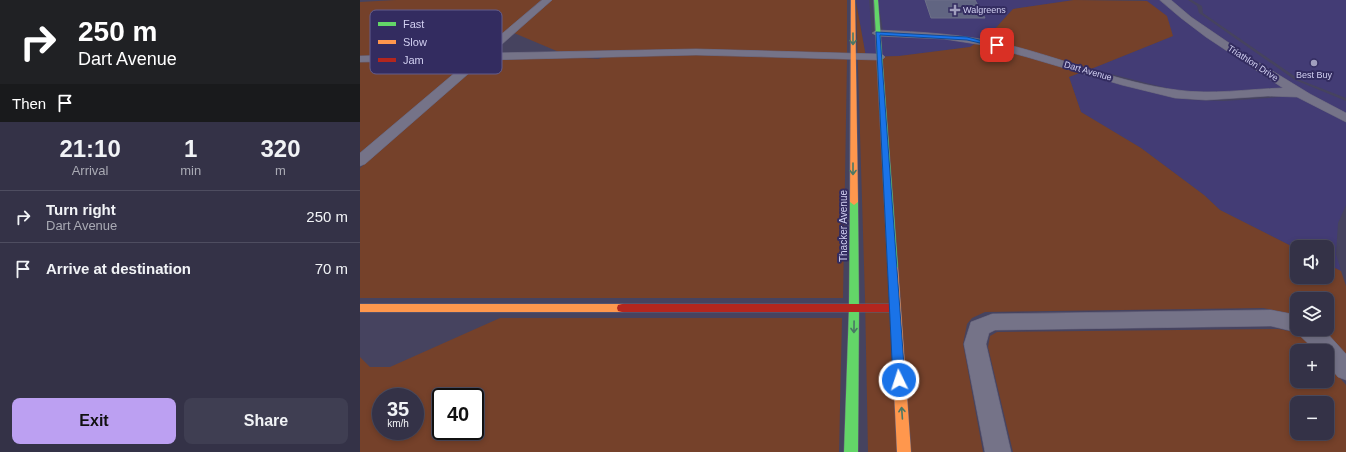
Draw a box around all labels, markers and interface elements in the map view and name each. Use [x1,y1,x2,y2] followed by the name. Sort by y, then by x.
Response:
[950,5,960,15] marker: Walgreens
[963,5,1006,15] place label: Walgreens
[370,10,502,74] legend
[12,16,64,68] icon: right
[78,16,157,47] text: 250 m
[403,18,424,30] text: Fast
[980,28,1014,62] pin
[849,32,857,45] one-way arrow
[986,34,1008,56] icon: arrive
[403,36,427,48] text: Slow
[1226,43,1280,83] street label: Triathlon Drive
[78,49,177,69] text: Dart Avenue
[403,54,424,66] text: Jam
[1309,58,1319,68] marker: Best Buy
[1063,59,1113,83] street label: Dart Avenue
[1296,70,1333,80] place label: Best Buy
[54,92,76,114] icon: arrive
[12,95,46,112] text: Then
[59,135,121,162] text: 21:10
[184,135,197,162] text: 1
[261,135,301,162] text: 320
[849,162,857,175] one-way arrow
[72,163,109,178] text: Arrival
[180,163,201,178] text: min
[275,163,286,178] text: m
[838,190,849,262] street label: Thacker Avenue
[46,201,116,218] text: Turn right
[12,206,34,228] icon: right
[306,208,348,225] text: 250 m
[46,218,117,233] text: Dart Avenue
[1290,240,1334,440] map controls
[1290,240,1334,284] button: sound
[12,258,34,280] icon: arrive
[46,260,191,277] text: Arrive at destination
[315,260,348,277] text: 70 m
[1290,292,1334,336] button: layers
[850,320,858,333] one-way arrow
[1290,344,1334,388] button: +
[878,359,920,401] position arrow
[432,388,484,440] speed limit sign: 40
[1290,396,1334,440] button: −
[12,398,176,444] button: Exit
[184,398,348,444] button: Share
[387,398,409,420] text: 35
[898,407,905,420] one-way arrow
[387,418,409,429] text: km/h

